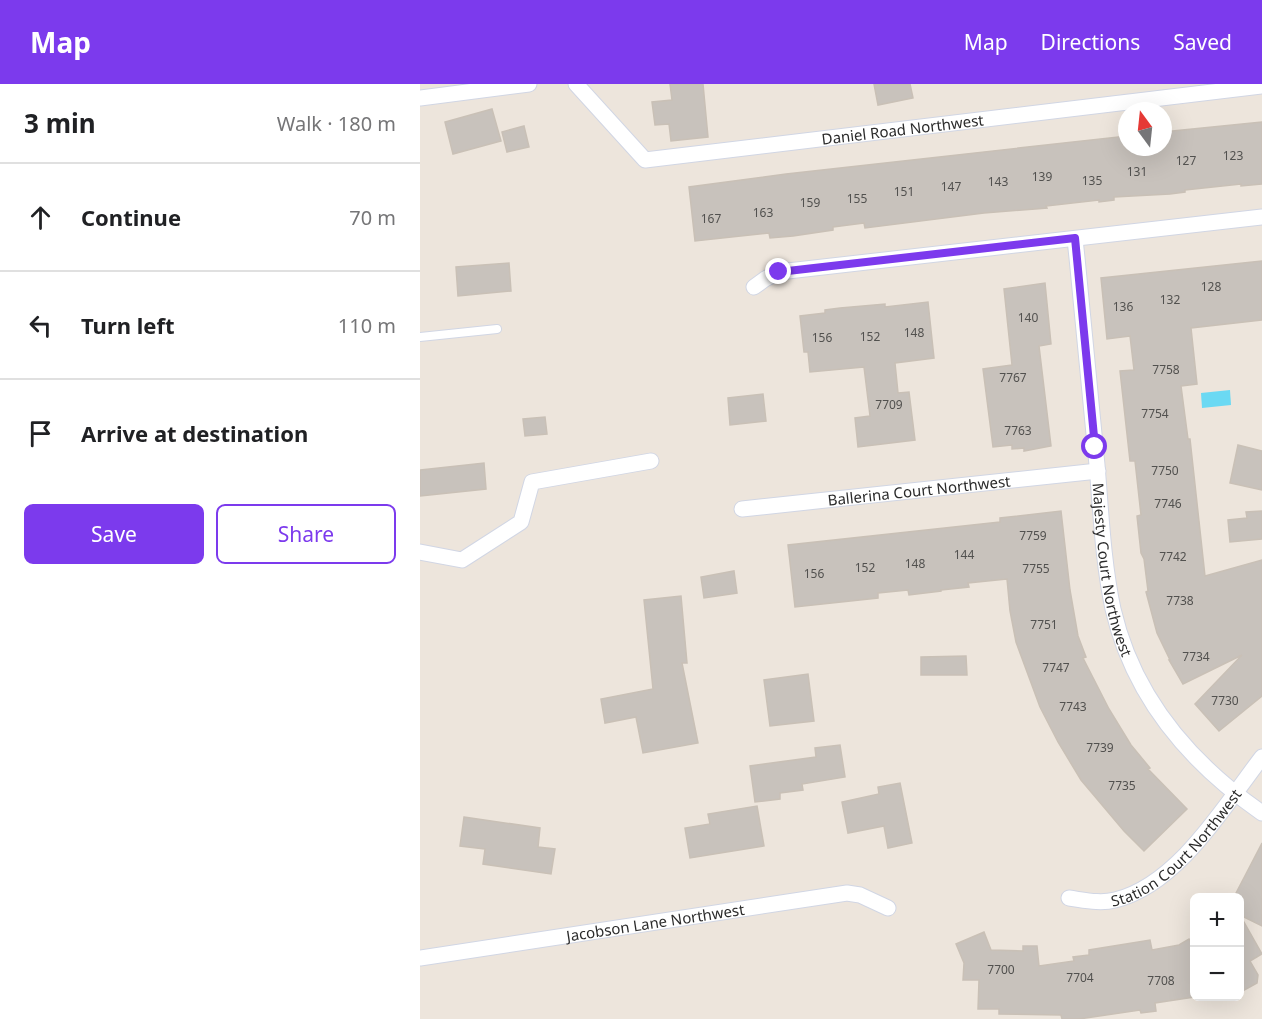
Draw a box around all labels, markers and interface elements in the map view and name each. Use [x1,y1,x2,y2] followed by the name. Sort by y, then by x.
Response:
[30,23,91,61] text: Map
[964,28,1008,56] text: Map
[1041,28,1140,56] text: Directions
[1173,28,1232,56] text: Saved
[1118,102,1172,156] north arrow
[24,105,96,141] text: 3 min
[820,109,985,149] street label: Daniel Road Northwest
[277,110,396,137] text: Walk · 180 m
[1223,147,1243,164] house number: 123
[1176,152,1196,169] house number: 127
[1127,163,1147,180] house number: 131
[1032,168,1052,185] house number: 139
[1082,172,1102,189] house number: 135
[988,173,1008,190] house number: 143
[941,178,961,195] house number: 147
[894,183,914,200] house number: 151
[847,190,867,207] house number: 155
[800,194,820,211] house number: 159
[24,201,57,234] icon: ahead
[81,202,181,232] text: Continue
[349,204,396,231] text: 70 m
[753,204,773,221] house number: 163
[701,210,721,227] house number: 167
[765,258,791,284] route end
[1201,278,1221,295] house number: 128
[1160,291,1180,308] house number: 132
[1113,298,1133,315] house number: 136
[24,309,57,342] icon: left
[1018,309,1038,326] house number: 140
[81,310,175,340] text: Turn left
[338,312,396,339] text: 110 m
[904,324,924,341] house number: 148
[860,328,880,345] house number: 152
[812,329,832,346] house number: 156
[1152,361,1180,378] house number: 7758
[999,369,1027,386] house number: 7767
[875,396,903,413] house number: 7709
[1141,405,1169,422] house number: 7754
[24,417,57,450] icon: arrive
[81,418,308,448] text: Arrive at destination
[1004,422,1032,439] house number: 7763
[1081,433,1107,459] route start
[1151,462,1179,479] house number: 7750
[827,470,1012,510] street label: Ballerina Court Northwest
[1088,482,1137,660] street label: Majesty Court Northwest
[1154,495,1182,512] house number: 7746
[24,504,204,564] button: Save
[216,504,396,564] button: Share
[1019,527,1047,544] house number: 7759
[954,546,974,563] house number: 144
[1159,548,1187,565] house number: 7742
[905,555,925,572] house number: 148
[855,559,875,576] house number: 152
[1022,560,1050,577] house number: 7755
[804,565,824,582] house number: 156
[1166,592,1194,609] house number: 7738
[1030,616,1058,633] house number: 7751
[1182,648,1210,665] house number: 7734
[1042,659,1070,676] house number: 7747
[1211,692,1239,709] house number: 7730
[1059,698,1087,715] house number: 7743
[1086,739,1114,756] house number: 7739
[1108,777,1136,794] house number: 7735
[1109,784,1246,911] street label: Station Court Northwest
[1190,893,1244,1001] map controls
[1190,893,1244,947] button: +
[563,899,746,946] street label: Jacobson Lane Northwest
[1190,947,1244,1001] button: −
[987,961,1015,978] house number: 7700
[1066,969,1094,986] house number: 7704
[1147,972,1175,989] house number: 7708

